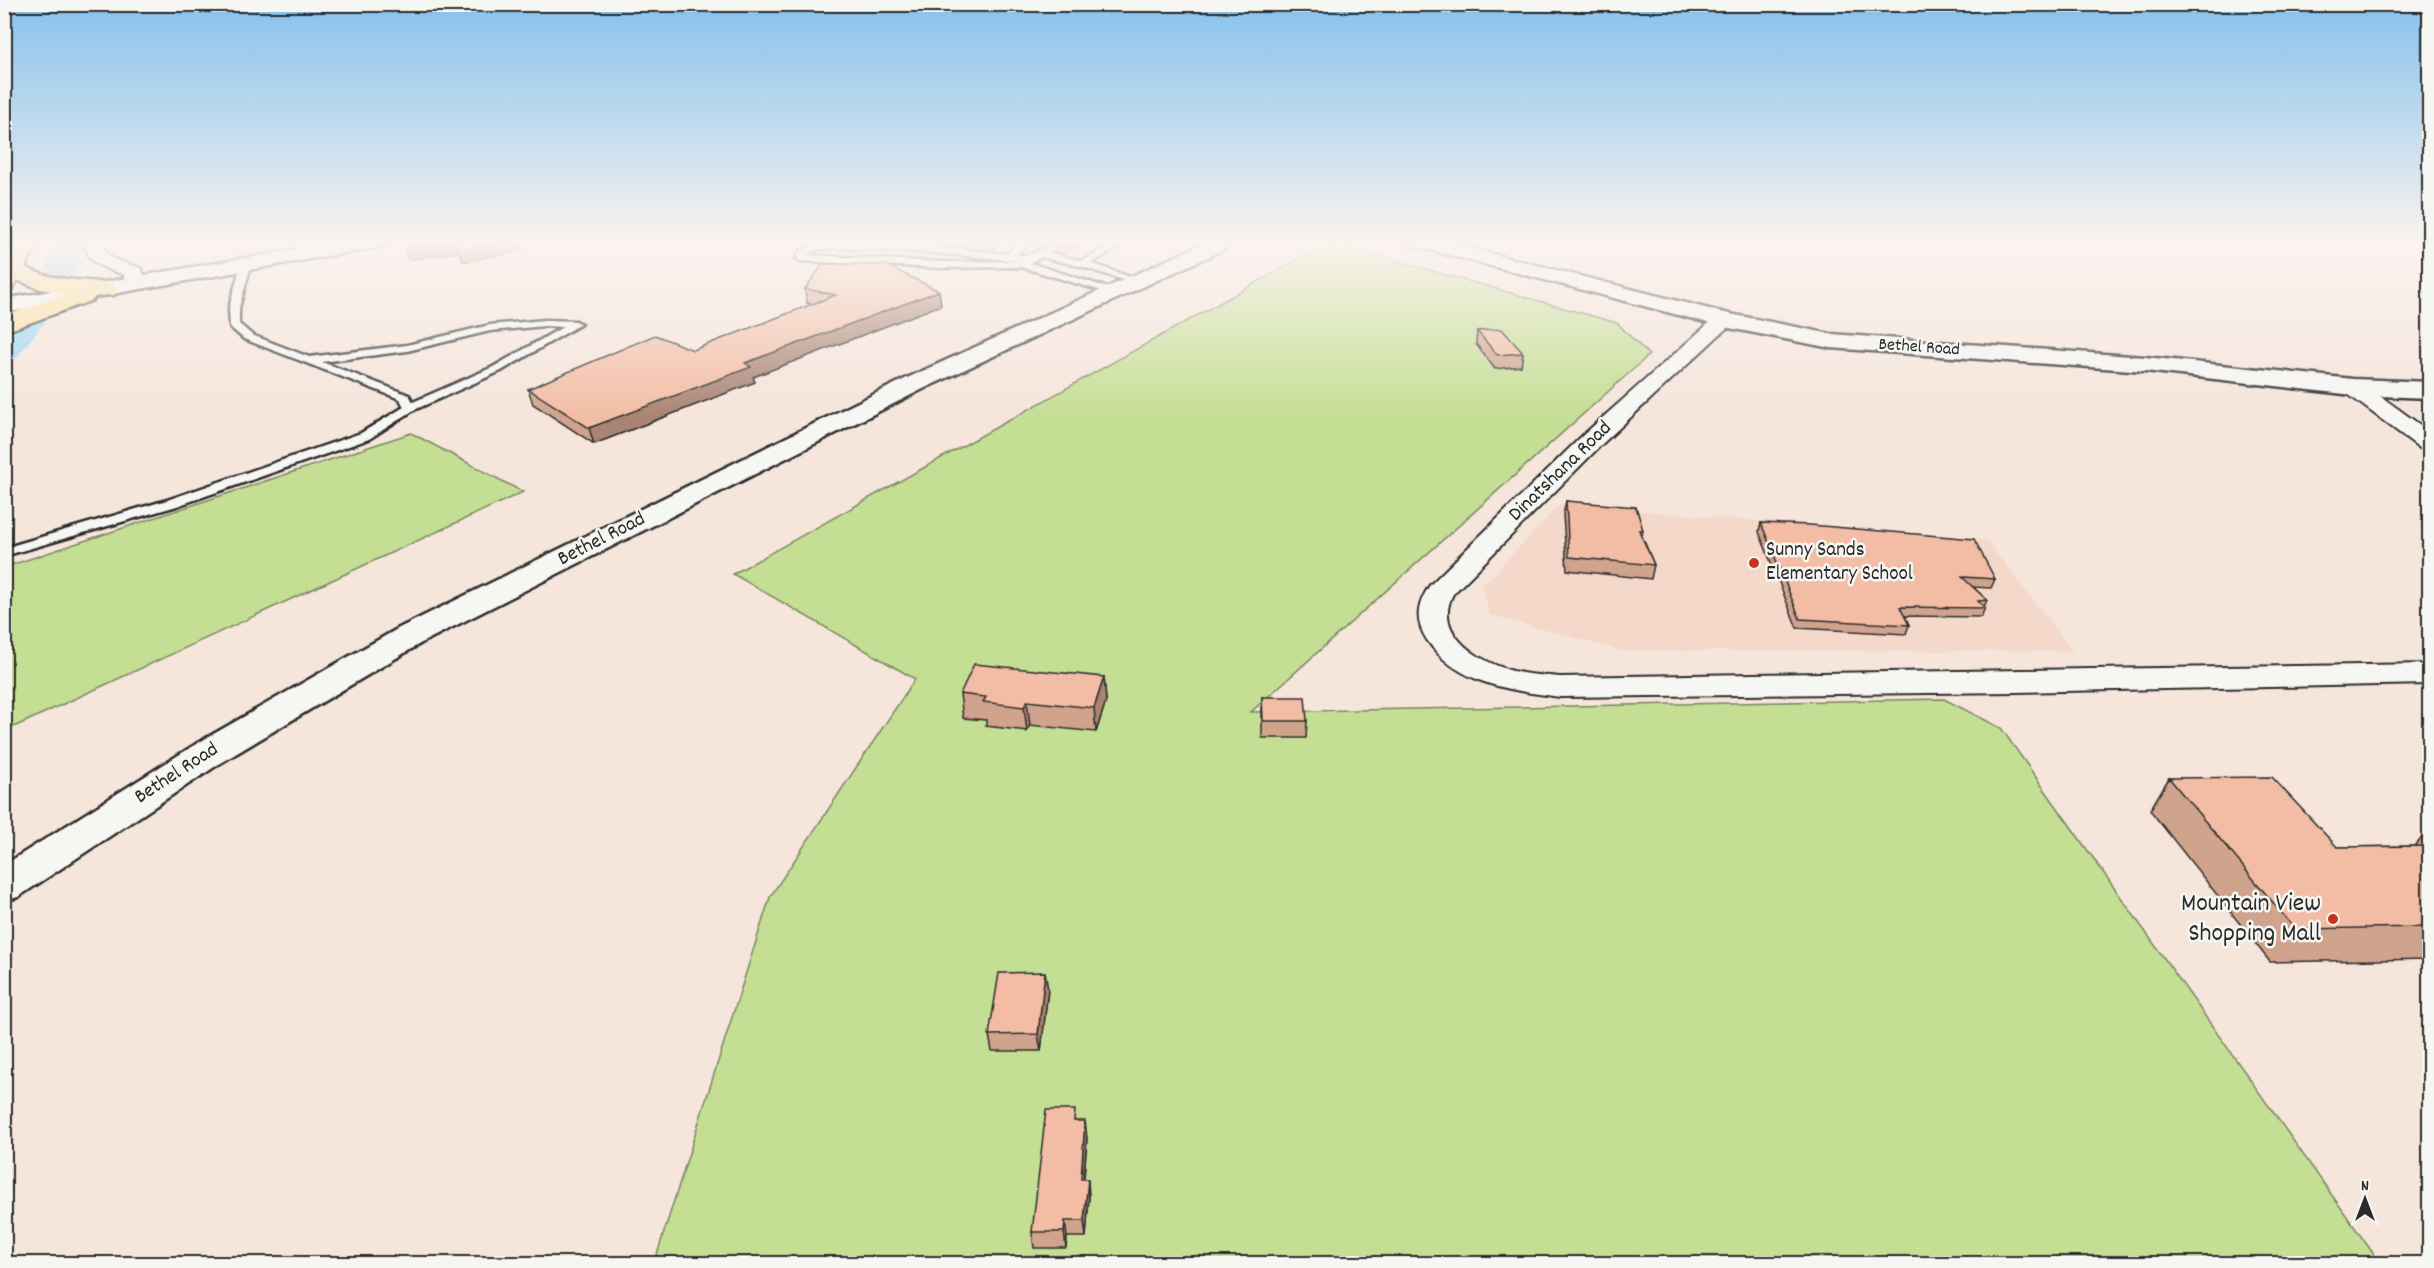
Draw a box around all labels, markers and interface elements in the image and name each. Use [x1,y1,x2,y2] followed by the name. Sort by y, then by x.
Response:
[1878,333,1960,363] street label: Bethel Road
[1502,415,1620,529] street label: Dinatshana Road
[553,505,651,575] street label: Bethel Road
[1766,536,1913,590] place label: Sunny Sands Elementary School
[1747,556,1761,570] marker: Sunny Sands Elementary School
[129,736,225,812] street label: Bethel Road
[2181,886,2321,953] place label: Mountain View Shopping Mall
[2326,912,2340,926] marker: Mountain View Shopping Mall
[2335,1169,2395,1229] north arrow
[2361,1175,2369,1198] text: N

